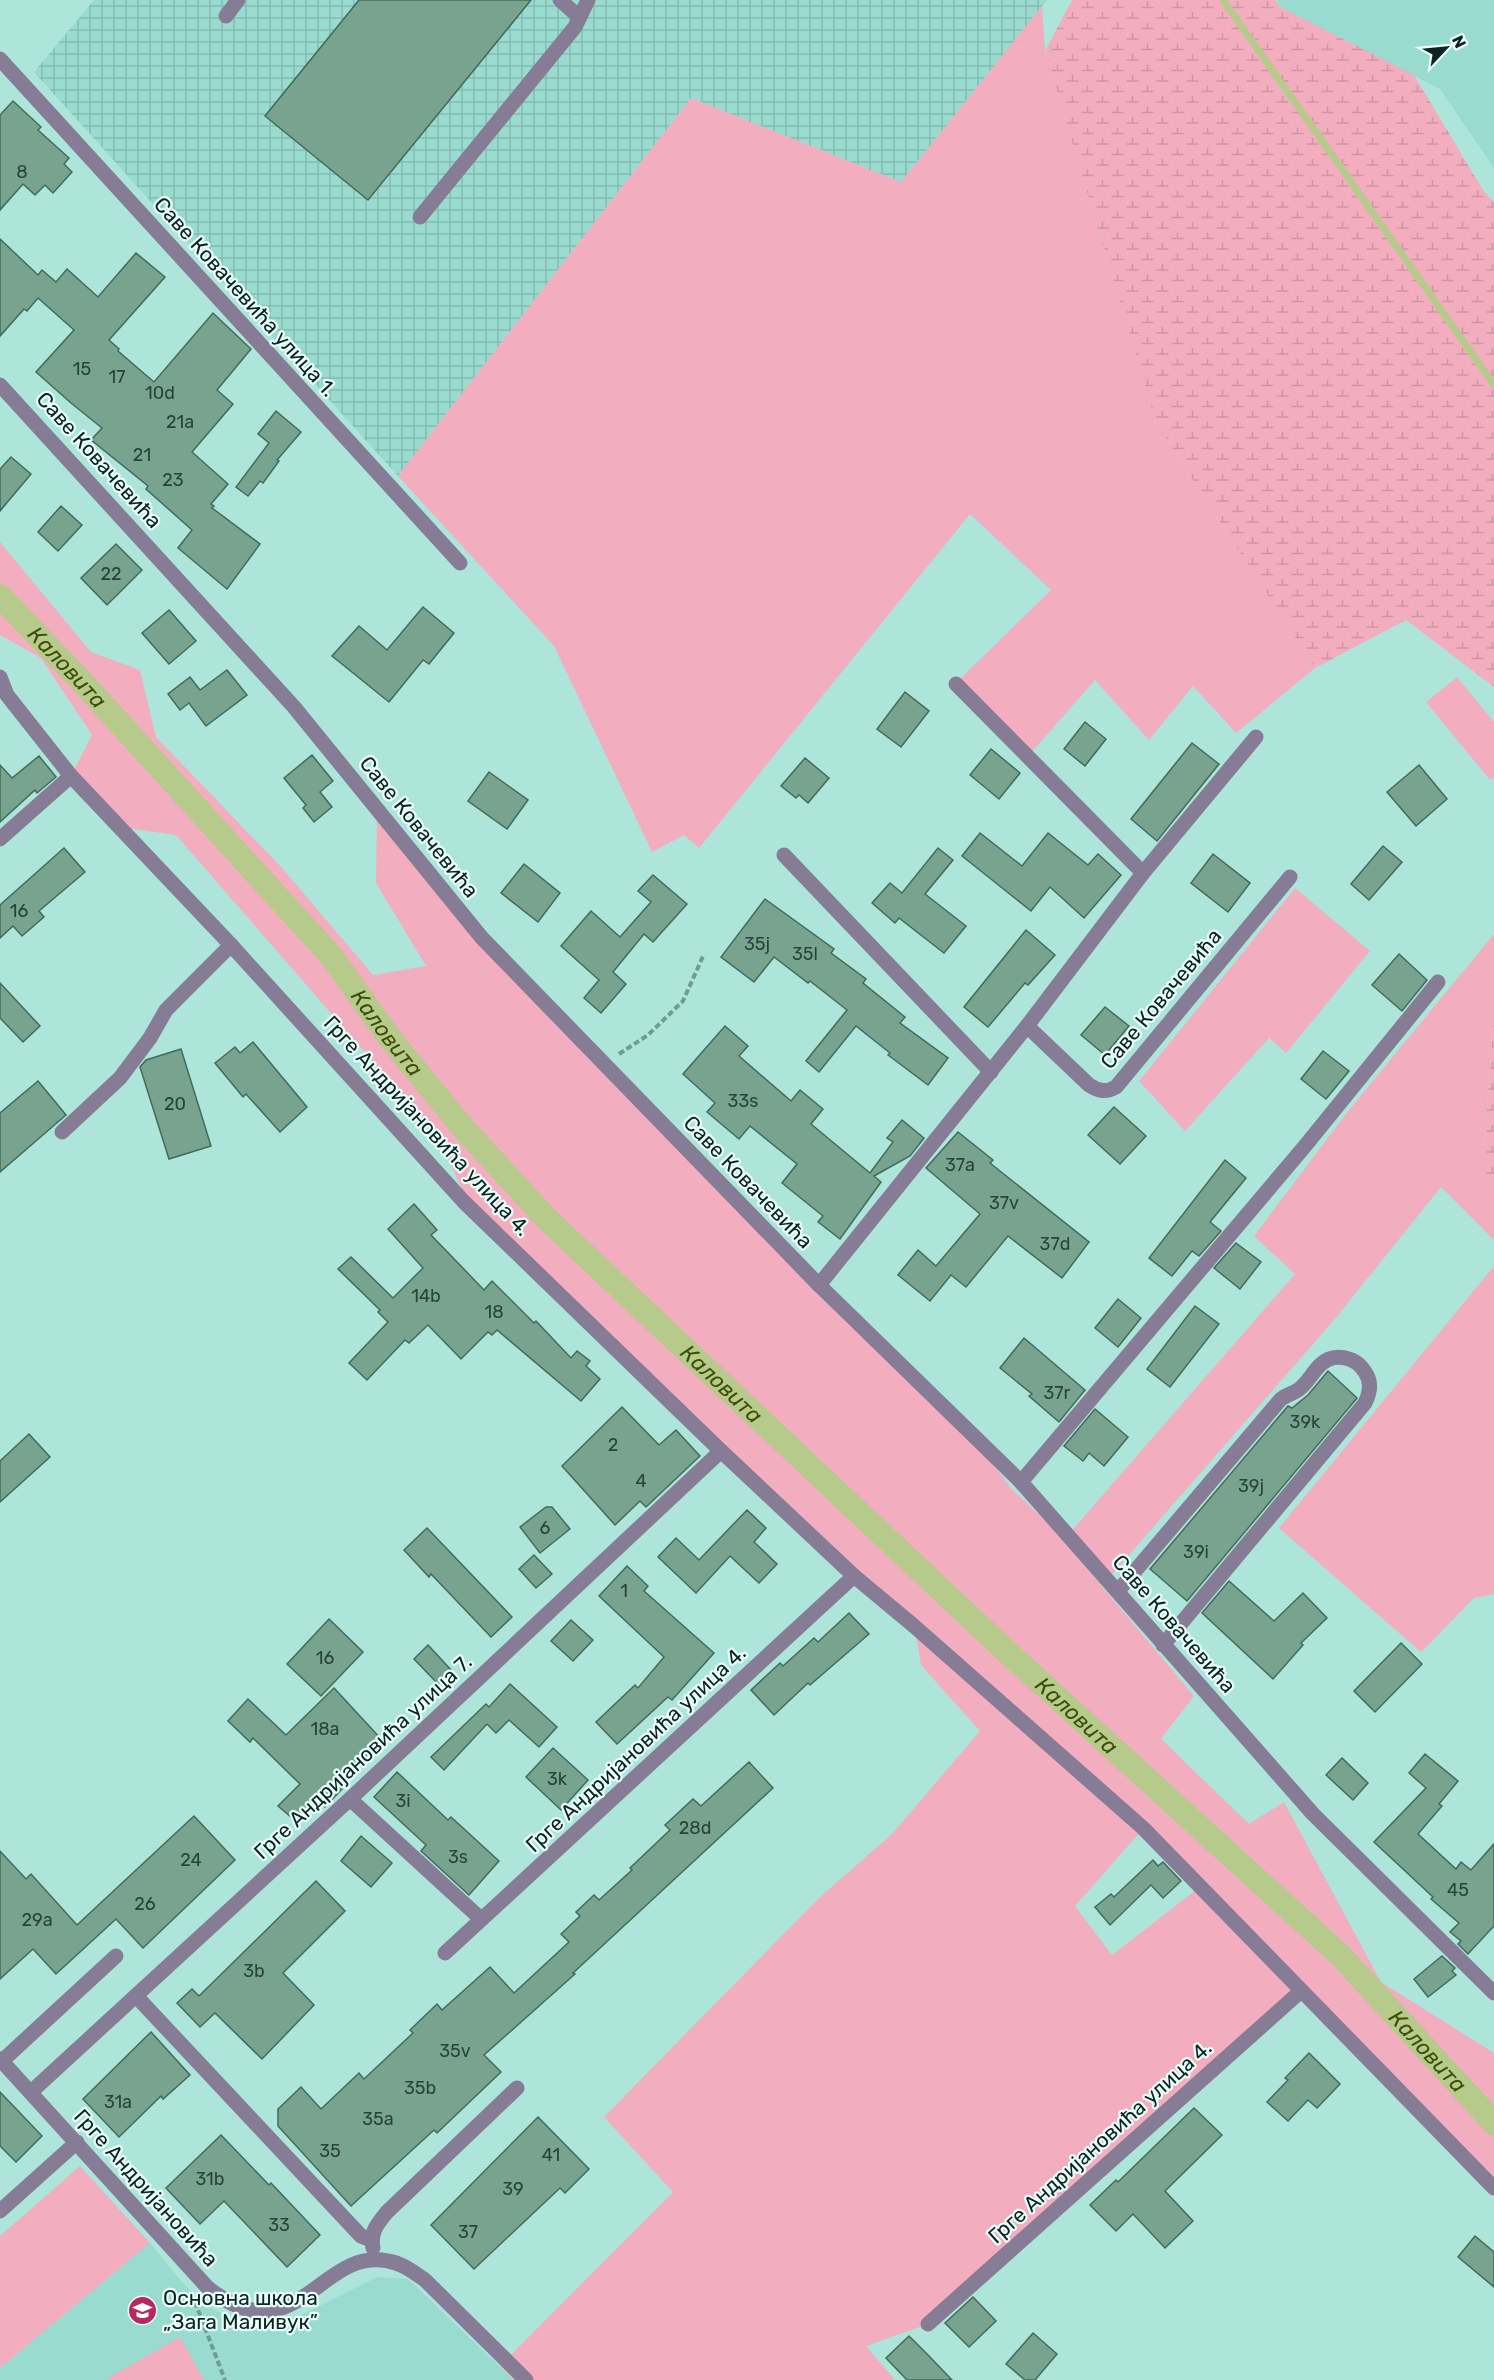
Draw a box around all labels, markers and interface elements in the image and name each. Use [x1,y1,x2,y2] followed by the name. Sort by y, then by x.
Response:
[1416,18,1476,78] north arrow
[1448,32,1470,51] text: N
[16,161,28,183] house number: 8
[149,192,342,402] street label: Саве Ковачевића улица 1.
[73,358,91,380] house number: 15
[109,366,125,388] house number: 17
[145,382,175,404] house number: 10d
[32,386,167,533] street label: Саве Ковачевића
[166,411,194,433] house number: 21a
[133,444,151,466] house number: 21
[162,469,184,491] house number: 23
[100,563,122,585] house number: 22
[22,621,112,714] water label: Каловита
[355,751,484,903] street label: Саве Ковачевића
[10,900,28,922] house number: 16
[1095,924,1226,1074] street label: Саве Ковачевића
[744,933,770,955] house number: 35j
[792,943,818,965] house number: 35l
[345,984,429,1082] water label: Каловита
[319,1010,536,1241] street label: Грге Андријановића улица 4.
[728,1090,758,1112] house number: 33s
[164,1093,186,1115] house number: 20
[679,1110,818,1253] street label: Саве Ковачевића
[945,1154,975,1176] house number: 37a
[989,1192,1019,1214] house number: 37v
[1040,1233,1070,1255] house number: 37d
[411,1285,441,1307] house number: 14b
[484,1301,504,1323] house number: 18
[675,1339,768,1429] water label: Каловита
[1044,1382,1071,1404] house number: 37r
[1290,1411,1321,1433] house number: 39k
[608,1434,618,1456] house number: 2
[635,1470,647,1492] house number: 4
[1238,1475,1264,1497] house number: 39j
[540,1517,551,1539] house number: 6
[1183,1541,1209,1563] house number: 39i
[1108,1549,1241,1698] street label: Саве Ковачевића
[620,1580,628,1602] house number: 1
[520,1640,751,1857] street label: Грге Андријановића улица 4.
[316,1647,334,1669] house number: 16
[249,1649,477,1864] street label: Грге Андријановића улица 7.
[1030,1671,1124,1760] water label: Каловита
[310,1718,340,1740] house number: 18a
[547,1768,568,1790] house number: 3k
[395,1790,411,1812] house number: 3i
[679,1817,711,1839] house number: 28d
[448,1846,468,1868] house number: 3s
[180,1849,202,1871] house number: 24
[1447,1879,1469,1901] house number: 45
[134,1893,156,1915] house number: 26
[21,1909,53,1931] house number: 29a
[243,1960,265,1982] house number: 3b
[1383,2004,1472,2098] water label: Каловита
[983,2035,1216,2249] street label: Грге Андријановића улица 4.
[439,2040,471,2062] house number: 35v
[404,2077,436,2099] house number: 35b
[104,2091,132,2113] house number: 31a
[69,2104,224,2271] street label: Грге Андријановића
[362,2108,394,2130] house number: 35a
[319,2140,341,2162] house number: 35
[542,2144,560,2166] house number: 41
[196,2168,224,2190] house number: 31b
[502,2178,524,2200] house number: 39
[268,2214,290,2236] house number: 33
[458,2221,478,2243] house number: 37
[163,2285,318,2334] place label: Основна школа „Зага Маливук”
[126,2294,158,2326] school or university icon: Основна школа „Зага Маливук”

